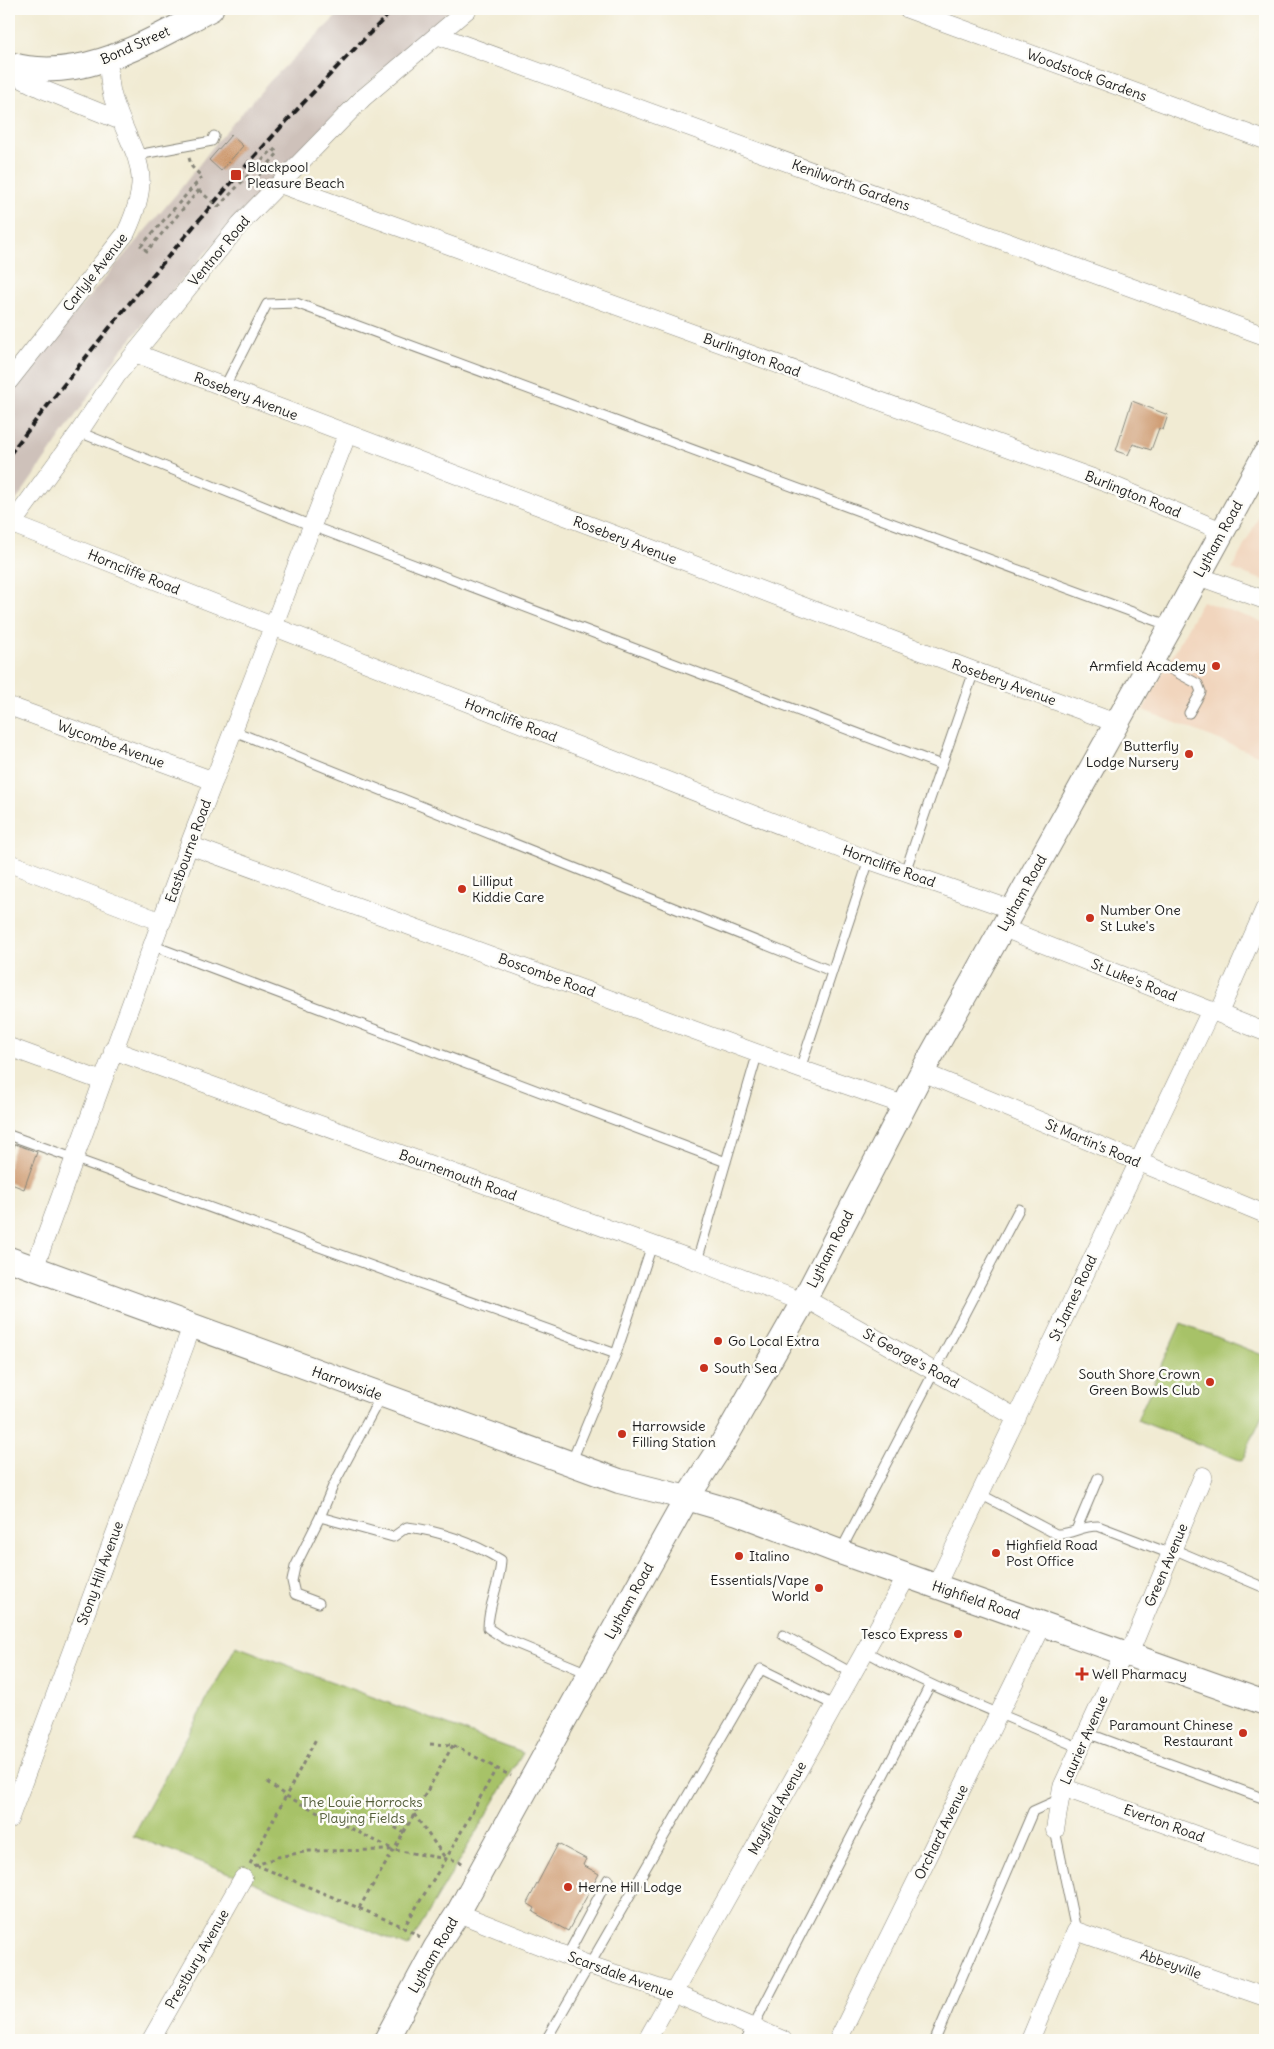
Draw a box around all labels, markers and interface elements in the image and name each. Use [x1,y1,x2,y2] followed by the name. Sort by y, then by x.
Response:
[98,22,173,68] street label: Bond Street
[1024,45,1150,105] street label: Woodstock Gardens
[789,155,913,215] street label: Kenilworth Gardens
[247,158,345,192] place label: Blackpool Pleasure Beach
[229,168,243,182] marker: Blackpool Pleasure Beach
[184,212,254,290] street label: Ventnor Road
[59,229,131,315] street label: Carlyle Avenue
[701,329,803,381] street label: Burlington Road
[192,368,300,424] street label: Rosebery Avenue
[1082,467,1184,521] street label: Burlington Road
[1190,498,1246,580] street label: Lytham Road
[571,512,679,568] street label: Rosebery Avenue
[85,545,183,599] street label: Horncliffe Road
[949,655,1059,709] street label: Rosebery Avenue
[1089,657,1206,675] place label: Armfield Academy
[1210,660,1222,672] marker: Armfield Academy
[462,694,560,746] street label: Horncliffe Road
[55,716,167,772] street label: Wycombe Avenue
[1086,737,1179,771] place label: Butterfly Lodge Nursery
[1183,748,1195,760] marker: Butterfly Lodge Nursery
[161,797,215,905] street label: Eastbourne Road
[840,841,938,891] street label: Horncliffe Road
[994,852,1050,934] street label: Lytham Road
[472,872,544,906] place label: Lilliput Kiddie Care
[456,883,468,895] marker: Lilliput Kiddie Care
[1100,901,1181,935] place label: Number One St Luke's
[1084,912,1096,924] marker: Number One St Luke's
[496,949,598,1001] street label: Boscombe Road
[1088,955,1180,1005] street label: St Luke's Road
[1043,1115,1143,1171] street label: St Martin's Road
[397,1145,519,1205] street label: Bournemouth Road
[803,1207,857,1291] street label: Lytham Road
[1045,1252,1101,1344] street label: St James Road
[860,1324,962,1392] street label: St George's Road
[728,1332,819,1350] place label: Go Local Extra
[712,1335,724,1347] marker: Go Local Extra
[714,1359,777,1377] place label: South Sea
[309,1362,385,1404] street label: Harrowside
[698,1362,710,1374] marker: South Sea
[1078,1365,1200,1399] place label: South Shore Crown Green Bowls Club
[1204,1376,1216,1388] marker: South Shore Crown Green Bowls Club
[632,1417,716,1451] place label: Harrowside Filling Station
[616,1428,628,1440] marker: Harrowside Filling Station
[73,1519,127,1627] street label: Stony Hill Avenue
[1140,1521,1192,1609] street label: Green Avenue
[1006,1536,1098,1570] place label: Highfield Road Post Office
[749,1547,790,1565] place label: Italino
[990,1547,1002,1559] marker: Highfield Road Post Office
[733,1550,745,1562] marker: Italino
[601,1560,657,1642] street label: Lytham Road
[710,1571,809,1605] place label: Essentials/Vape World
[930,1577,1022,1623] street label: Highfield Road
[813,1582,825,1594] marker: Essentials/Vape World
[861,1625,948,1643] place label: Tesco Express
[952,1628,964,1640] marker: Tesco Express
[1092,1665,1187,1683] place label: Well Pharmacy
[1076,1668,1088,1680] marker: Well Pharmacy
[1056,1692,1112,1788] street label: Laurier Avenue
[1109,1716,1233,1750] place label: Paramount Chinese Restaurant
[1237,1727,1249,1739] marker: Paramount Chinese Restaurant
[744,1758,810,1858] street label: Mayfield Avenue
[910,1781,972,1883] street label: Orchard Avenue
[301,1793,423,1827] park label: The Louie Horrocks Playing Fields
[1121,1800,1207,1846] street label: Everton Road
[578,1878,682,1896] place label: Herne Hill Lodge
[562,1881,574,1893] marker: Herne Hill Lodge
[161,1906,233,2012] street label: Prestbury Avenue
[404,1914,462,1996] street label: Lytham Road
[1138,1945,1204,1983] street label: Abbeyville
[565,1947,677,2003] street label: Scarsdale Avenue

